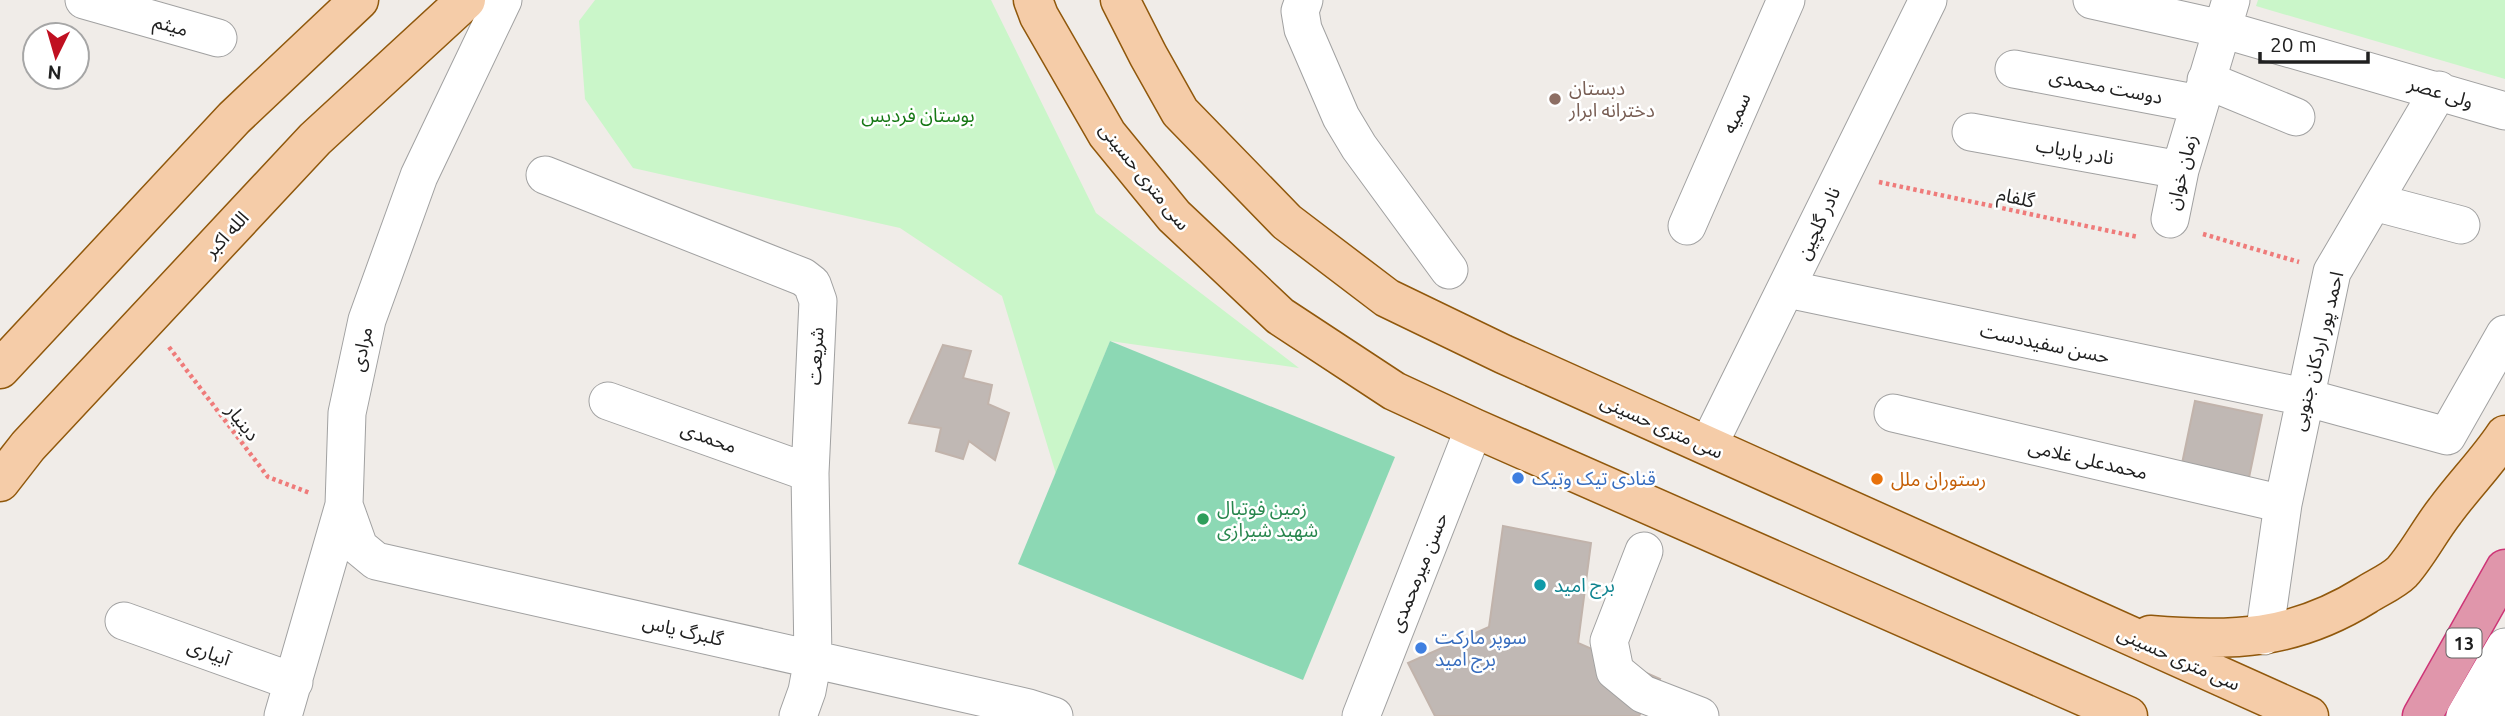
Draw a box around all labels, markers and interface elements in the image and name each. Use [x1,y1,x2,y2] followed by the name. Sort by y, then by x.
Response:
[150,10,191,44] street label: میثم
[21,21,91,91] north arrow
[2260,21,2368,65] scale bar
[2270,32,2317,56] text: 20 m
[46,61,63,85] text: N
[2047,64,2165,109] street label: دوست محمدی
[2405,71,2476,113] street label: ولی عصر
[1568,77,1655,122] place label: دبستان دخترانه ابرار
[1717,89,1755,137] street label: سمیه
[1547,91,1563,107] marker: دبستان دخترانه ابرار
[861,104,975,127] park label: بوستان فردیس
[1094,118,1195,235] street label: سی متری حسینی
[2161,132,2202,212] street label: زمان خوان
[2034,133,2116,170] street label: نادر یاریاب
[1994,182,2038,216] street label: گلفام
[1792,183,1846,264] street label: نادر گلچین
[198,206,254,263] street label: الله اکبر
[2287,269,2350,434] street label: احمد پور اردکان جنوبی
[1978,319,2112,368] street label: حسن سفیددست
[346,325,377,374] street label: مرادی
[802,326,829,386] street label: شریعت
[1597,389,1727,464] street label: سی متری حسینی
[220,398,264,445] street label: دینیار
[678,417,740,457] street label: محمدی
[2026,435,2150,484] street label: محمدعلی غلامی
[1532,467,1656,490] place label: قنادی تیک وتیک
[1891,468,1986,491] place label: رستوران ملل
[1510,470,1526,486] marker: قنادی تیک وتیک
[1869,471,1885,487] marker: رستوران ملل
[1217,497,1318,542] place label: زمین فوتبال شهید شیرازی
[1384,509,1453,635] street label: حسن میرمحمدی
[1195,511,1211,527] marker: زمین فوتبال شهید شیرازی
[1554,574,1615,599] place label: برج امید
[1532,577,1548,593] marker: برج امید
[640,610,727,651] street label: گلبرگ یاس
[2114,621,2244,696] street label: سی متری حسینی
[1435,626,1527,673] place label: سوپر مارکت برج امید
[2446,628,2482,658] road number: 13
[184,634,235,671] street label: آبیاری
[1413,640,1429,656] marker: سوپر مارکت برج امید

